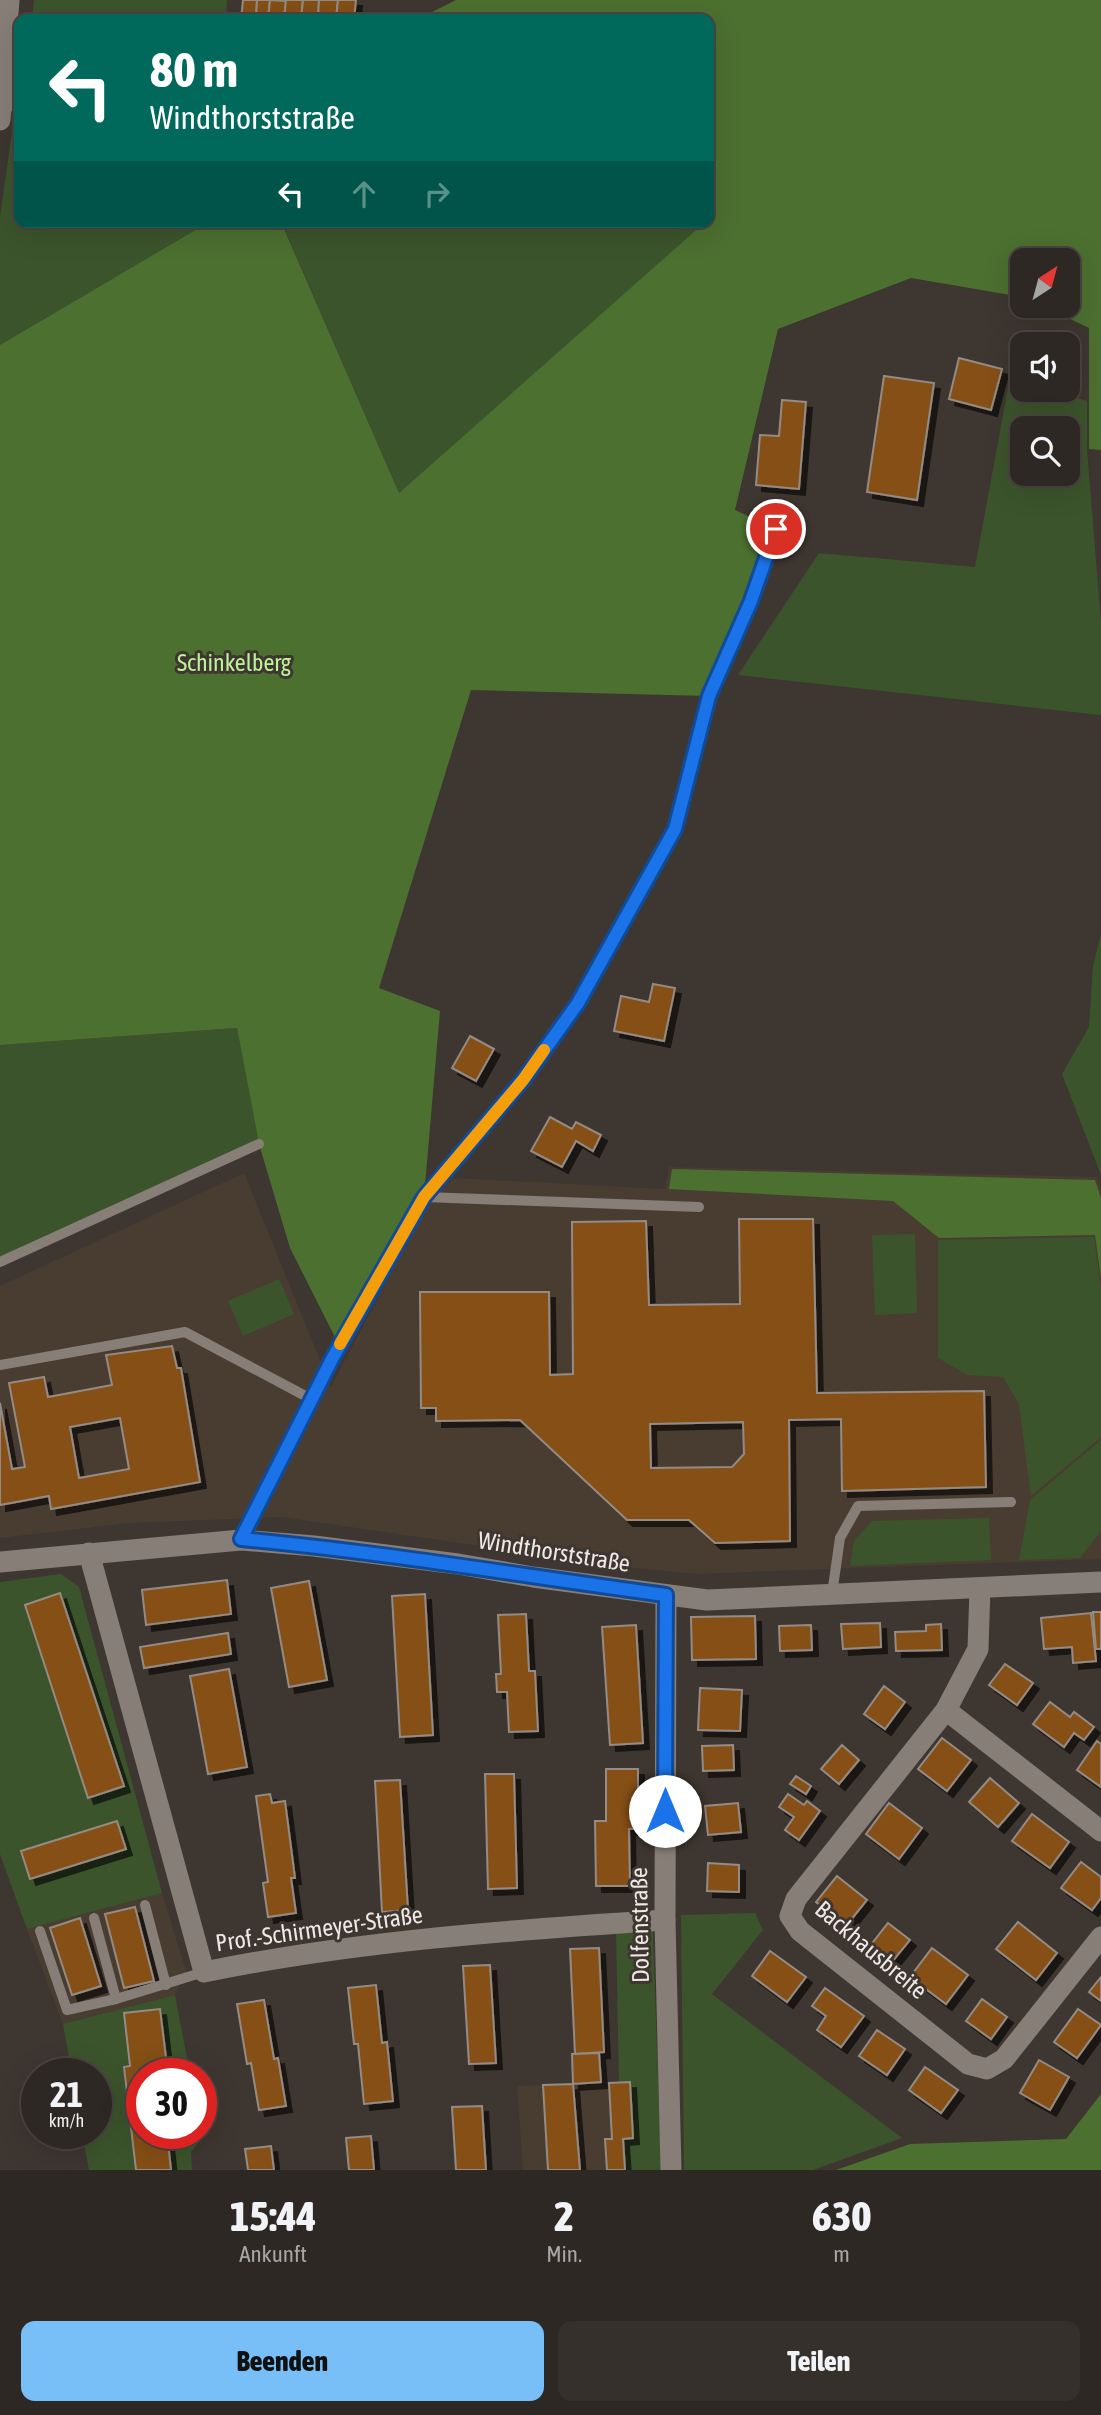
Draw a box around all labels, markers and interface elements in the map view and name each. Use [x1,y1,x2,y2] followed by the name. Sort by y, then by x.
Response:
[150,41,238,97] text: 80 m
[35,42,126,133] icon: left
[150,99,355,136] text: Windthorststraße
[272,175,310,213] icon: left
[345,175,383,213] icon: ahead
[418,175,456,213] icon: right
[1010,248,1080,318] north arrow
[1010,248,1080,486] map controls
[1010,332,1080,402] button: sound
[1010,416,1080,486] button: search
[746,499,806,559] pin
[757,510,795,548] icon: arrive
[177,649,292,676] park label: Schinkelberg
[476,1526,632,1577] street label: Windthorststraße
[628,1774,702,1848] position arrow
[625,1867,654,1983] street label: Dolfenstraße
[810,1895,933,2004] street label: Backhausbreite
[214,1901,424,1956] street label: Prof.-Schirmeyer-Straße
[126,2058,217,2149] speed limit sign: 30
[50,2074,83,2114] text: 21
[49,2110,84,2131] text: km/h
[230,2192,316,2240] text: 15:44
[554,2192,574,2240] text: 2
[812,2192,871,2240] text: 630
[239,2241,307,2267] text: Ankunft
[546,2241,582,2267] text: Min.
[833,2241,850,2267] text: m
[21,2321,544,2401] button: Beenden
[558,2321,1080,2401] button: Teilen

